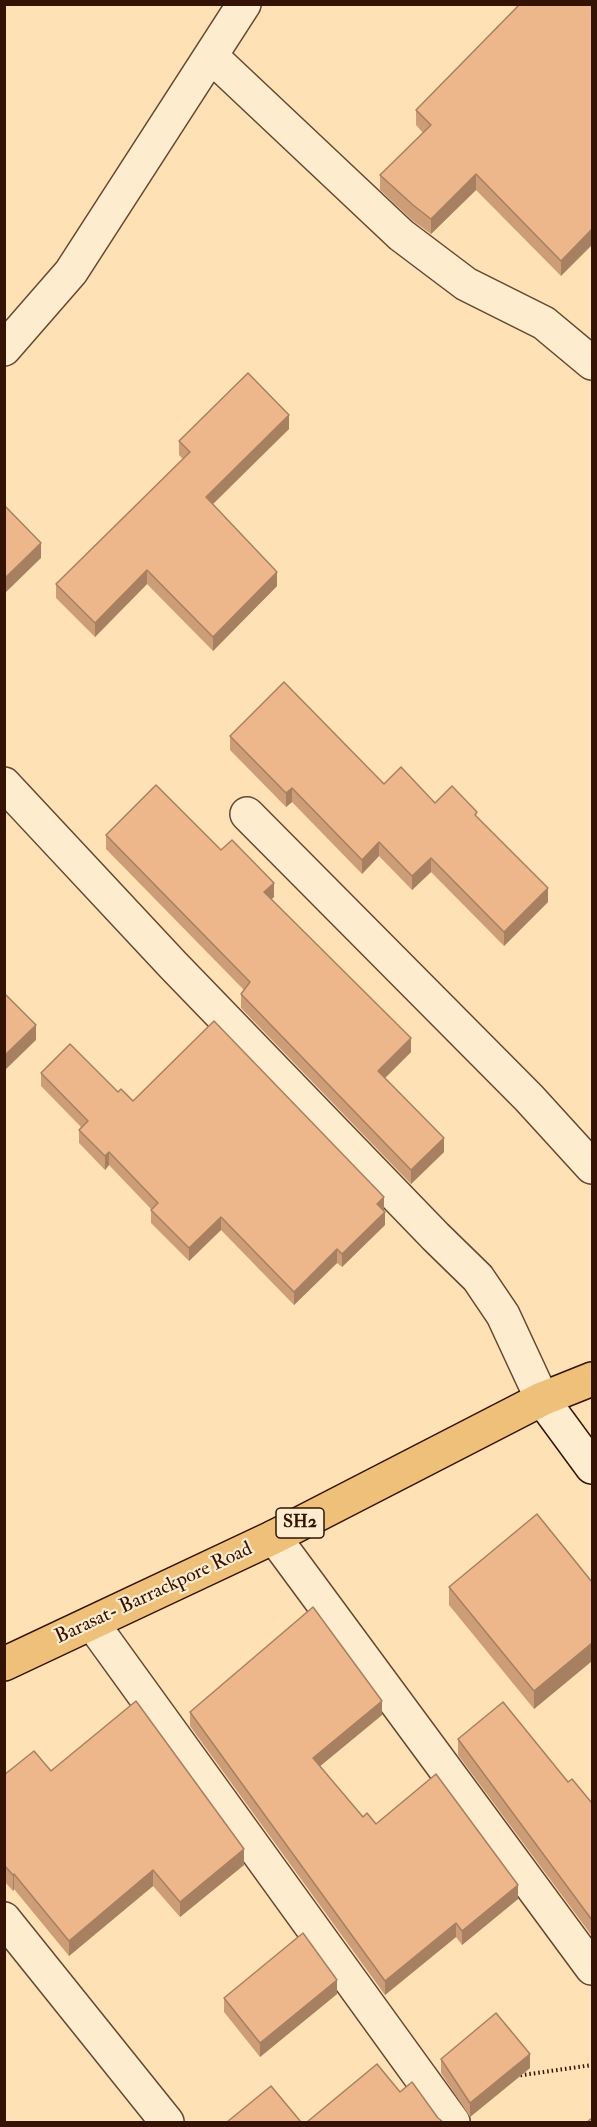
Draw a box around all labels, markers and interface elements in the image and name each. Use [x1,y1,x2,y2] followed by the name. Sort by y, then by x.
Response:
[276,1508,324,1538] road number: SH2
[52,1538,256,1650] street label: Barasat- Barrackpore Road

